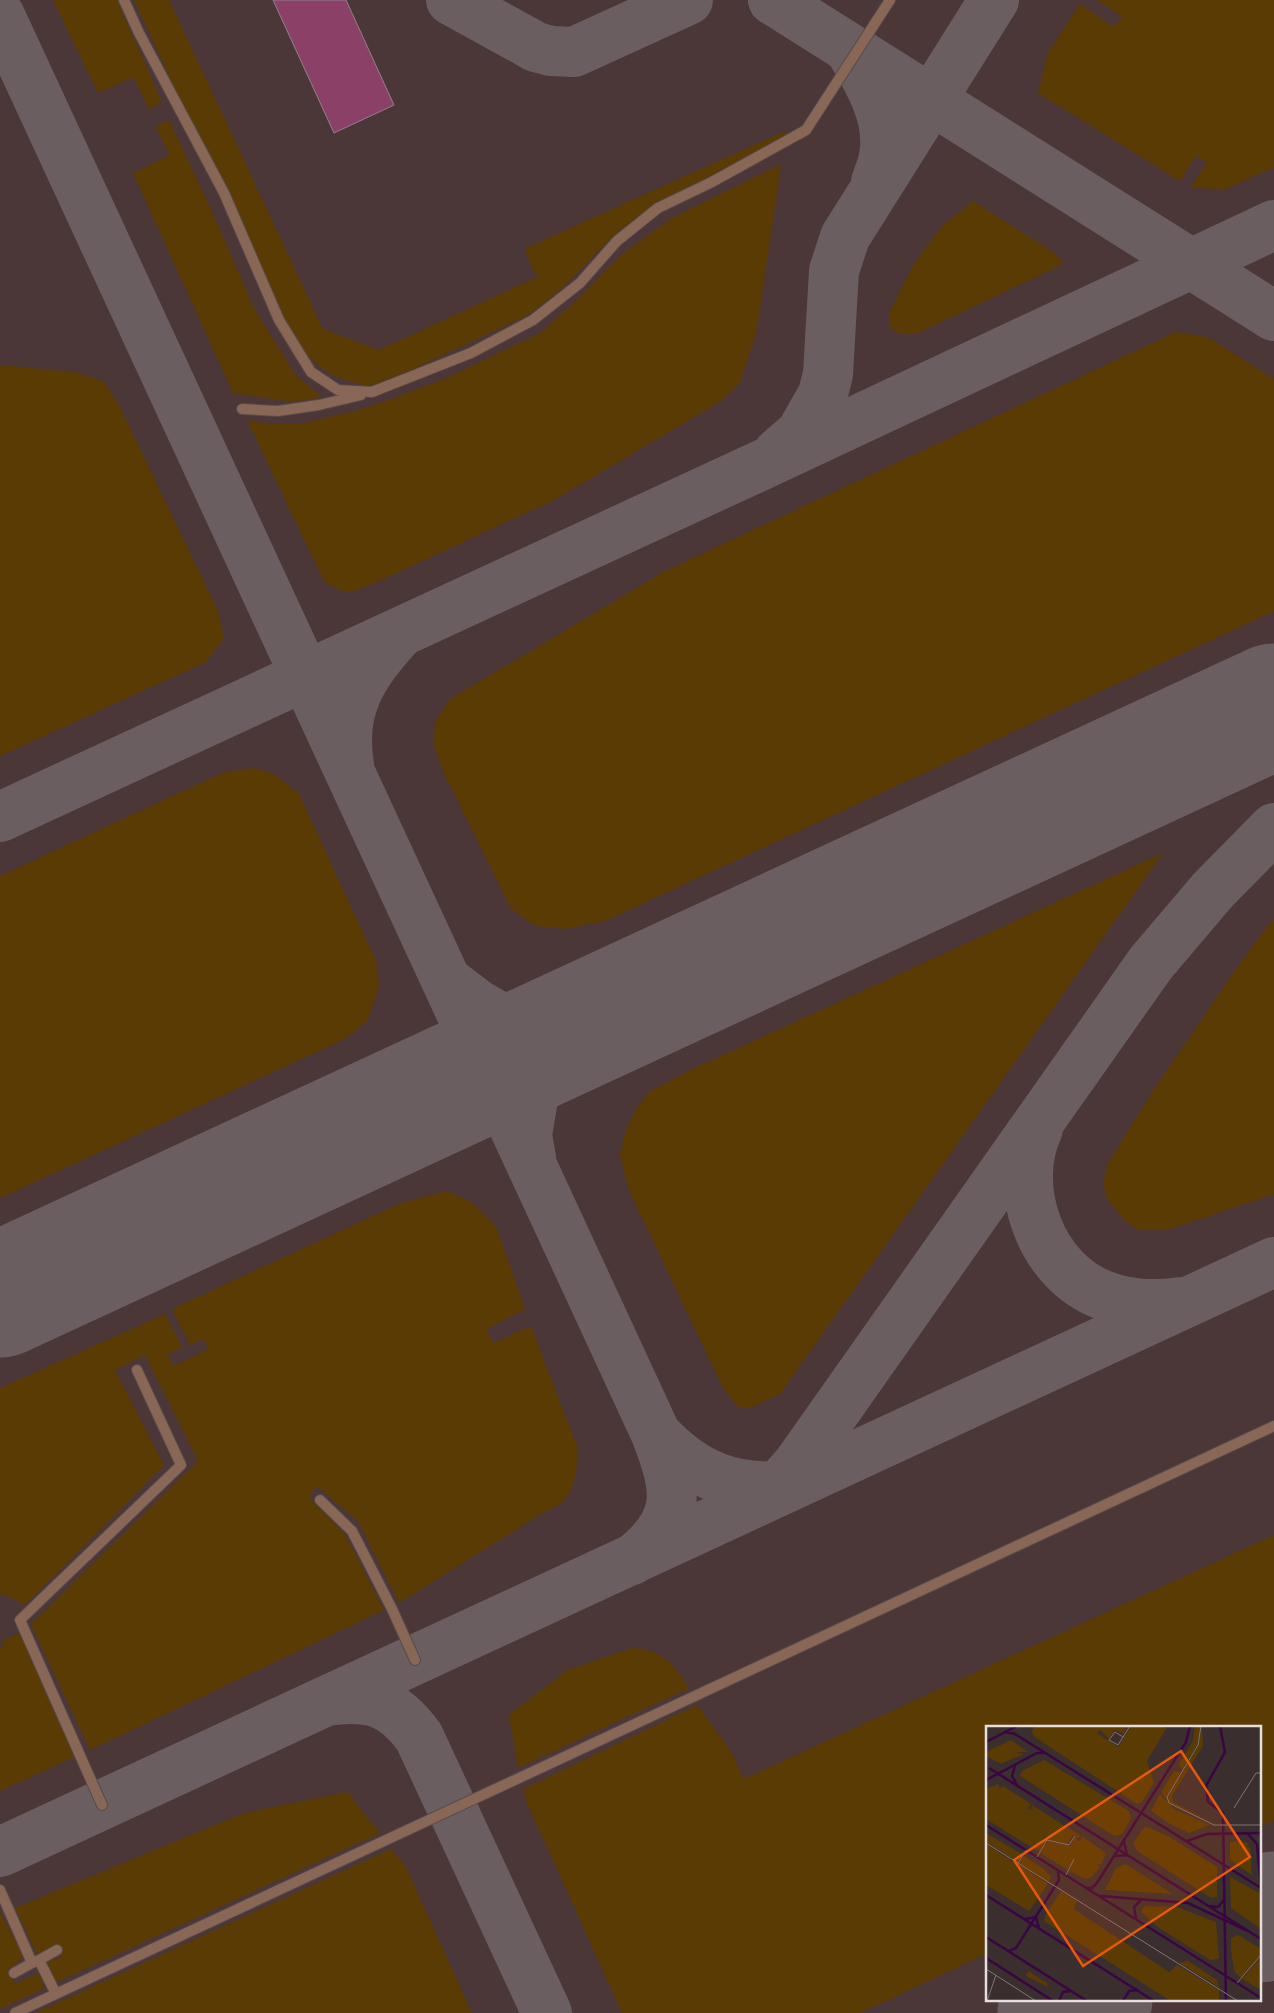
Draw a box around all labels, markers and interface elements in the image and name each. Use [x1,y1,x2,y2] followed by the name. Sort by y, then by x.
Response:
[986,1726,1262,2000] inset map

